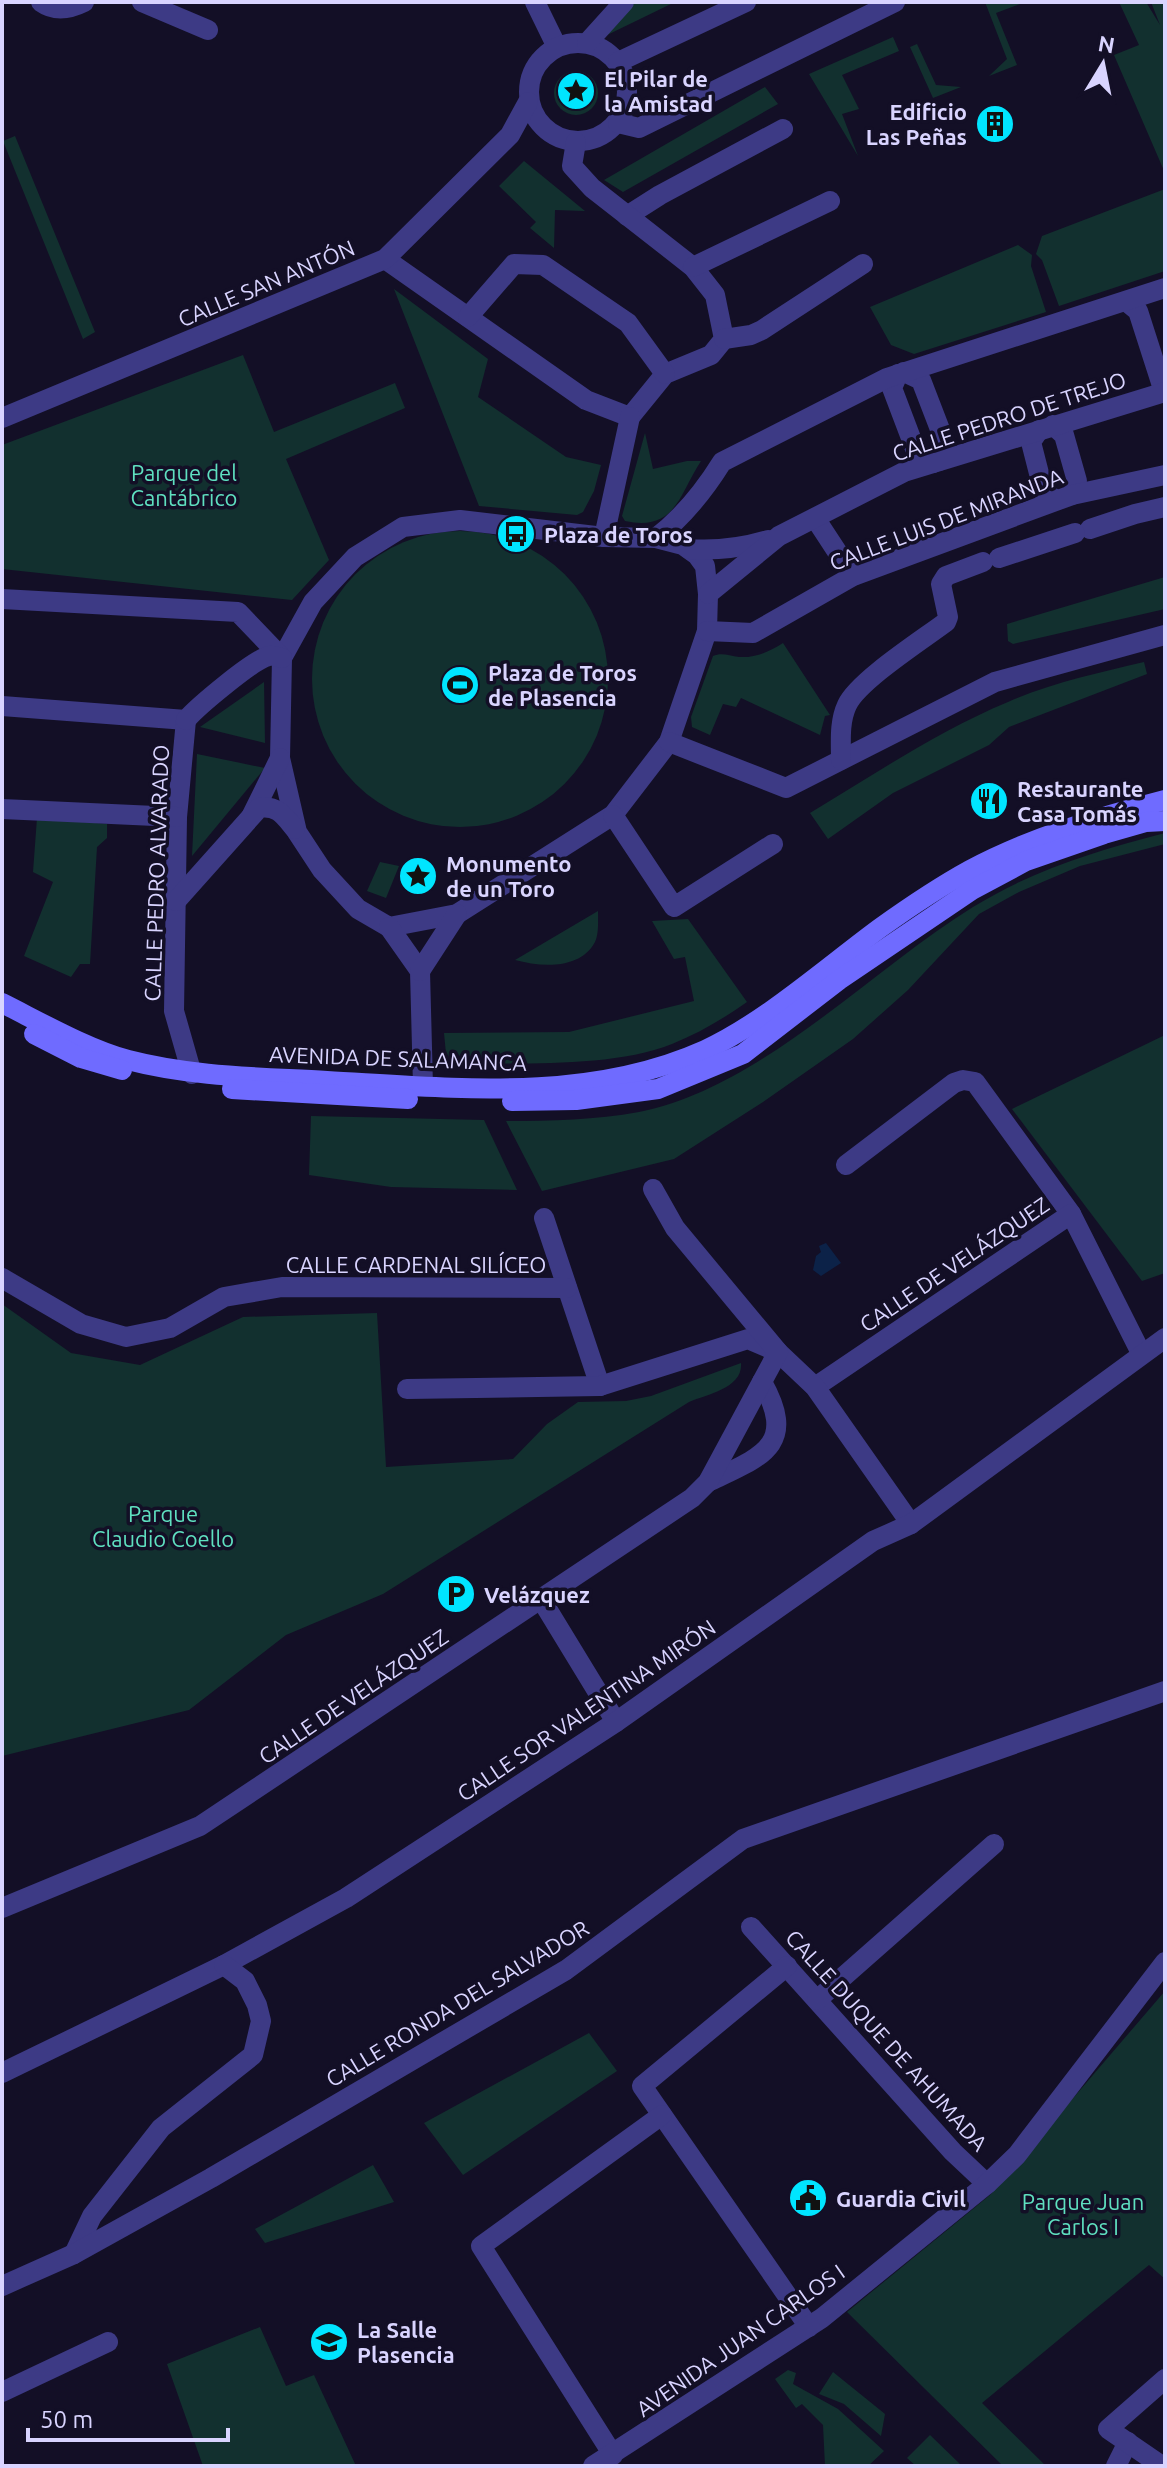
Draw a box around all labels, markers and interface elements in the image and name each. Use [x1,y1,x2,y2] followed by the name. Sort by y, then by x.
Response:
[1063,24,1143,104] north arrow
[1096,30,1117,58] text: N
[604,66,713,116] place label: El Pilar de la Amistad
[555,70,597,112] place icon: El Pilar de la Amistad
[866,99,967,149] place label: Edificio Las Peñas
[974,103,1016,145] building icon: Edificio Las Peñas
[174,234,358,331] street label: CALLE SAN ANTÓN
[889,366,1129,466] street label: CALLE PEDRO DE TREJO
[131,460,237,510] park label: Parque del Cantábrico
[826,463,1067,575] street label: CALLE LUIS DE MIRANDA
[495,513,537,555] bus stop icon: Plaza de Toros
[544,522,693,547] place label: Plaza de Toros
[488,660,637,710] place label: Plaza de Toros de Plasencia
[439,664,481,706] sports icon: Plaza de Toros de Plasencia
[139,744,173,1002] street label: CALLE PEDRO ALVARADO
[1017,776,1144,826] place label: Restaurante Casa Tomás
[968,780,1010,822] restaurant icon: Restaurante Casa Tomás
[446,851,571,901] place label: Monumento de un Toro
[397,855,439,897] place icon: Monumento de un Toro
[269,1041,528,1075] street label: AVENIDA DE SALAMANCA
[854,1191,1053,1337] street label: CALLE DE VELÁZQUEZ
[286,1251,546,1277] street label: CALLE CARDENAL SILÍCEO
[92,1501,234,1551] park label: Parque Claudio Coello
[435,1573,477,1615] parking icon: Velázquez
[484,1582,590,1607] place label: Velázquez
[452,1613,720,1806] street label: CALLE SOR VALENTINA MIRÓN
[253,1623,452,1769] street label: CALLE DE VELÁZQUEZ
[321,1914,593,2091] street label: CALLE RONDA DEL SALVADOR
[781,1924,993,2156] street label: CALLE DUQUE DE AHUMADA
[787,2177,829,2219] public building icon: Guardia Civil
[836,2186,966,2211] place label: Guardia Civil
[1022,2189,1144,2239] park label: Parque Juan Carlos I
[631,2259,849,2421] street label: AVENIDA JUAN CARLOS I
[357,2317,455,2367] place label: La Salle Plasencia
[308,2321,350,2363] school or university icon: La Salle Plasencia
[28,2392,228,2442] scale bar
[40,2406,93,2433] text: 50 m

